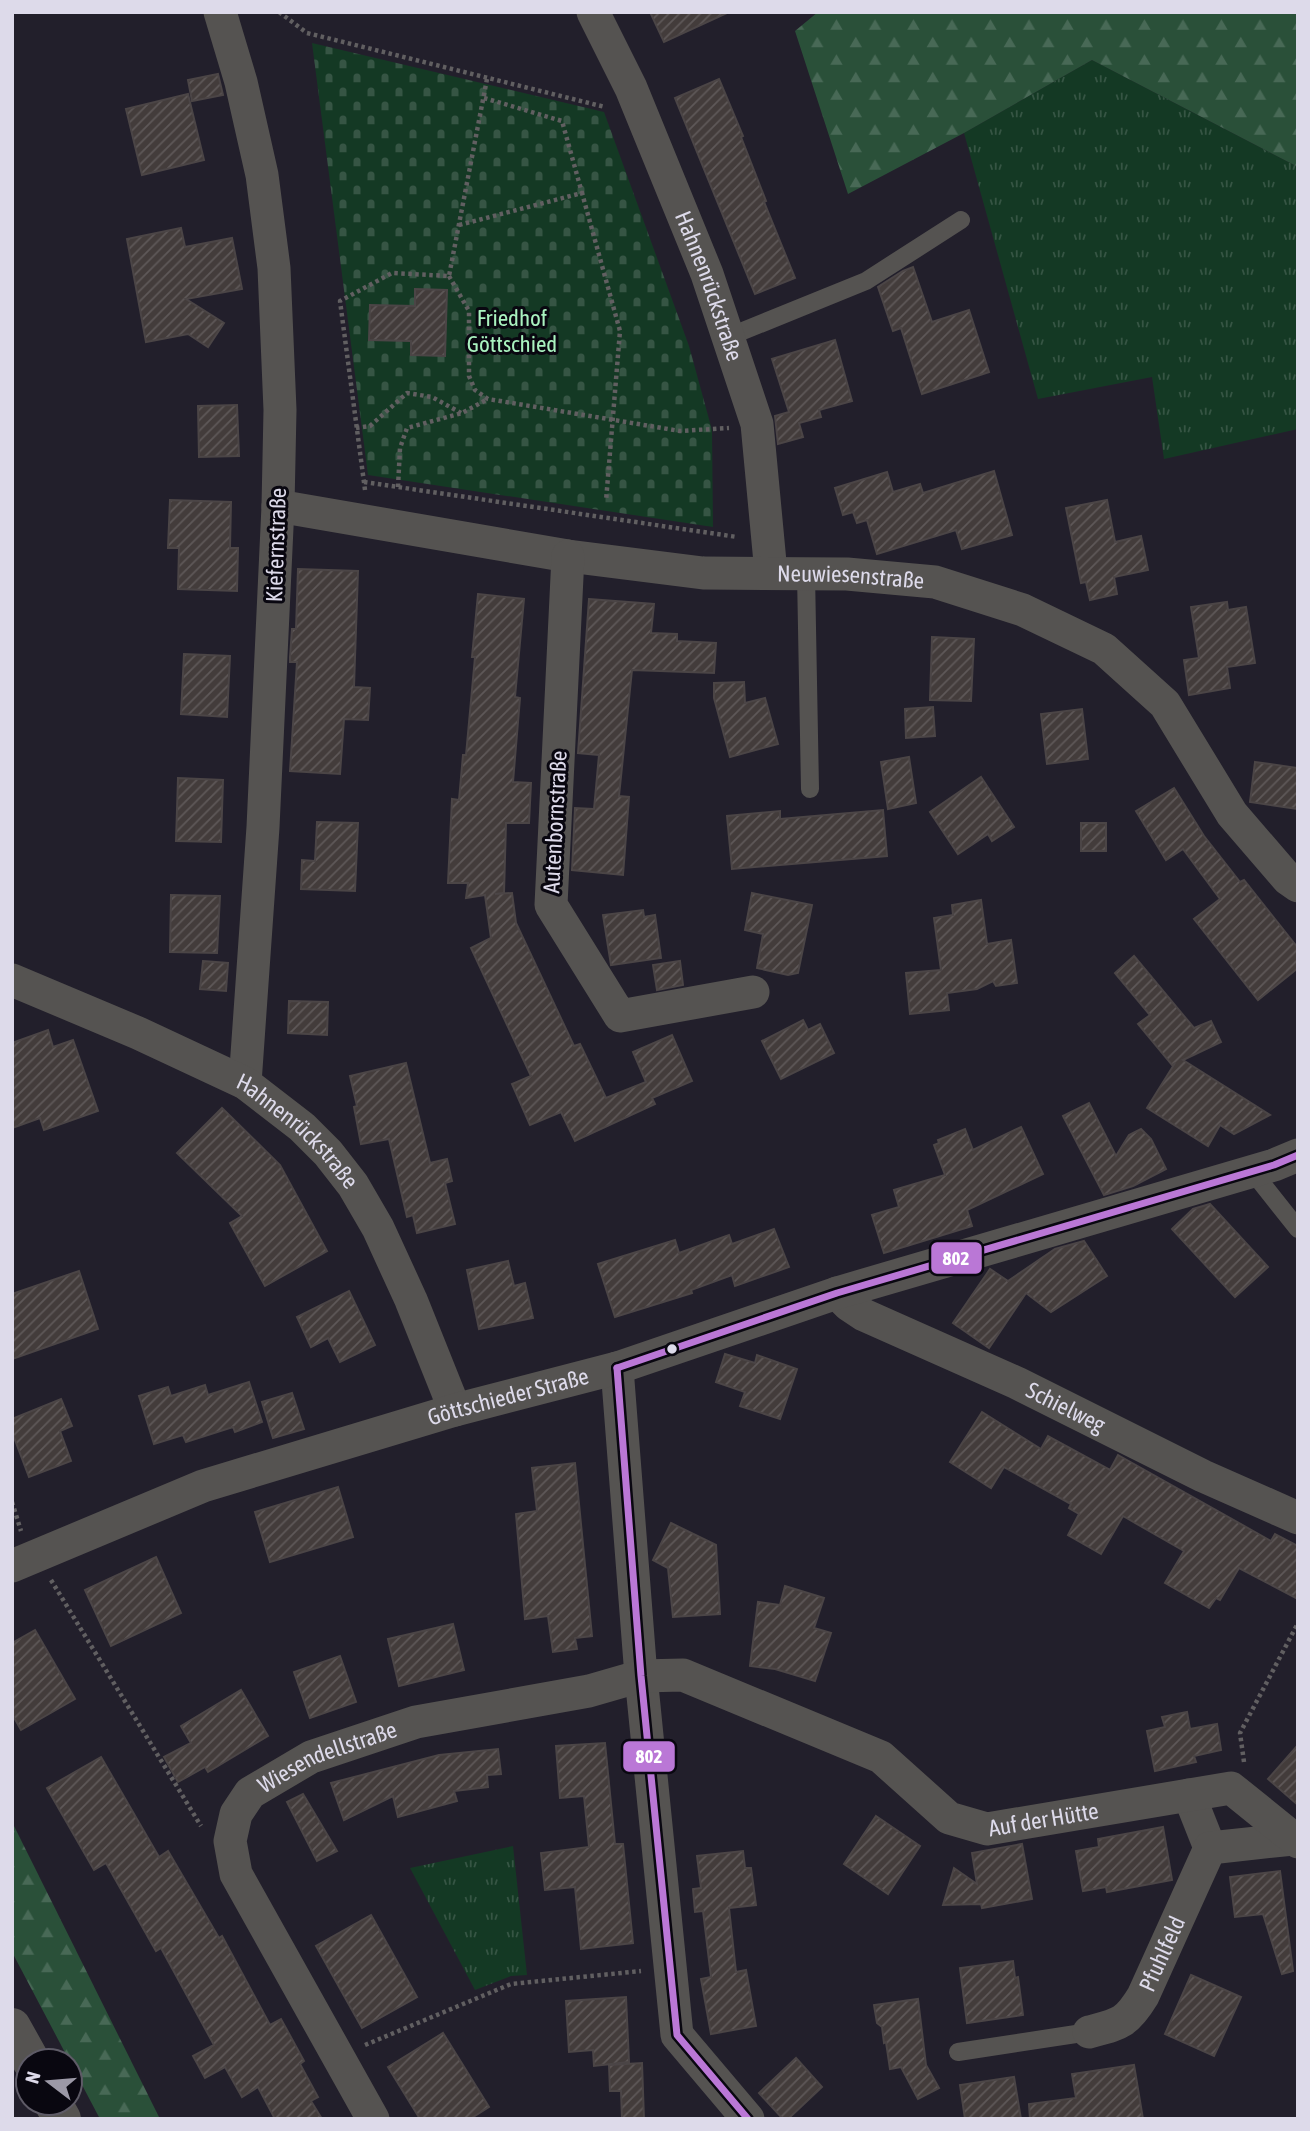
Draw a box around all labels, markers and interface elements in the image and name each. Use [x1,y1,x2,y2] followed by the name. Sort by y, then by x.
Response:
[670,207,748,364] street label: Hahnenrückstraße
[467,305,557,357] park label: Friedhof Göttschied
[261,487,291,603] street label: Kiefernstraße
[777,561,925,594] street label: Neuwiesenstraße
[538,750,572,894] street label: Autenbornstraße
[233,1068,364,1193] street label: Hahnenrückstraße
[930,1241,983,1275] line badge: 802
[943,1247,969,1269] text: 802
[665,1342,679,1356] unlabelled marker
[424,1363,591,1431] street label: Göttschieder Straße
[1022,1377,1110,1438] street label: Schielweg
[253,1716,400,1798] street label: Wiesendellstraße
[622,1740,676,1773] line badge: 802
[636,1745,662,1767] text: 802
[986,1797,1100,1842] street label: Auf der Hütte
[1134,1912,1190,1995] street label: Pfuhlfeld
[14,2047,84,2117] north arrow
[21,2069,45,2086] text: N

